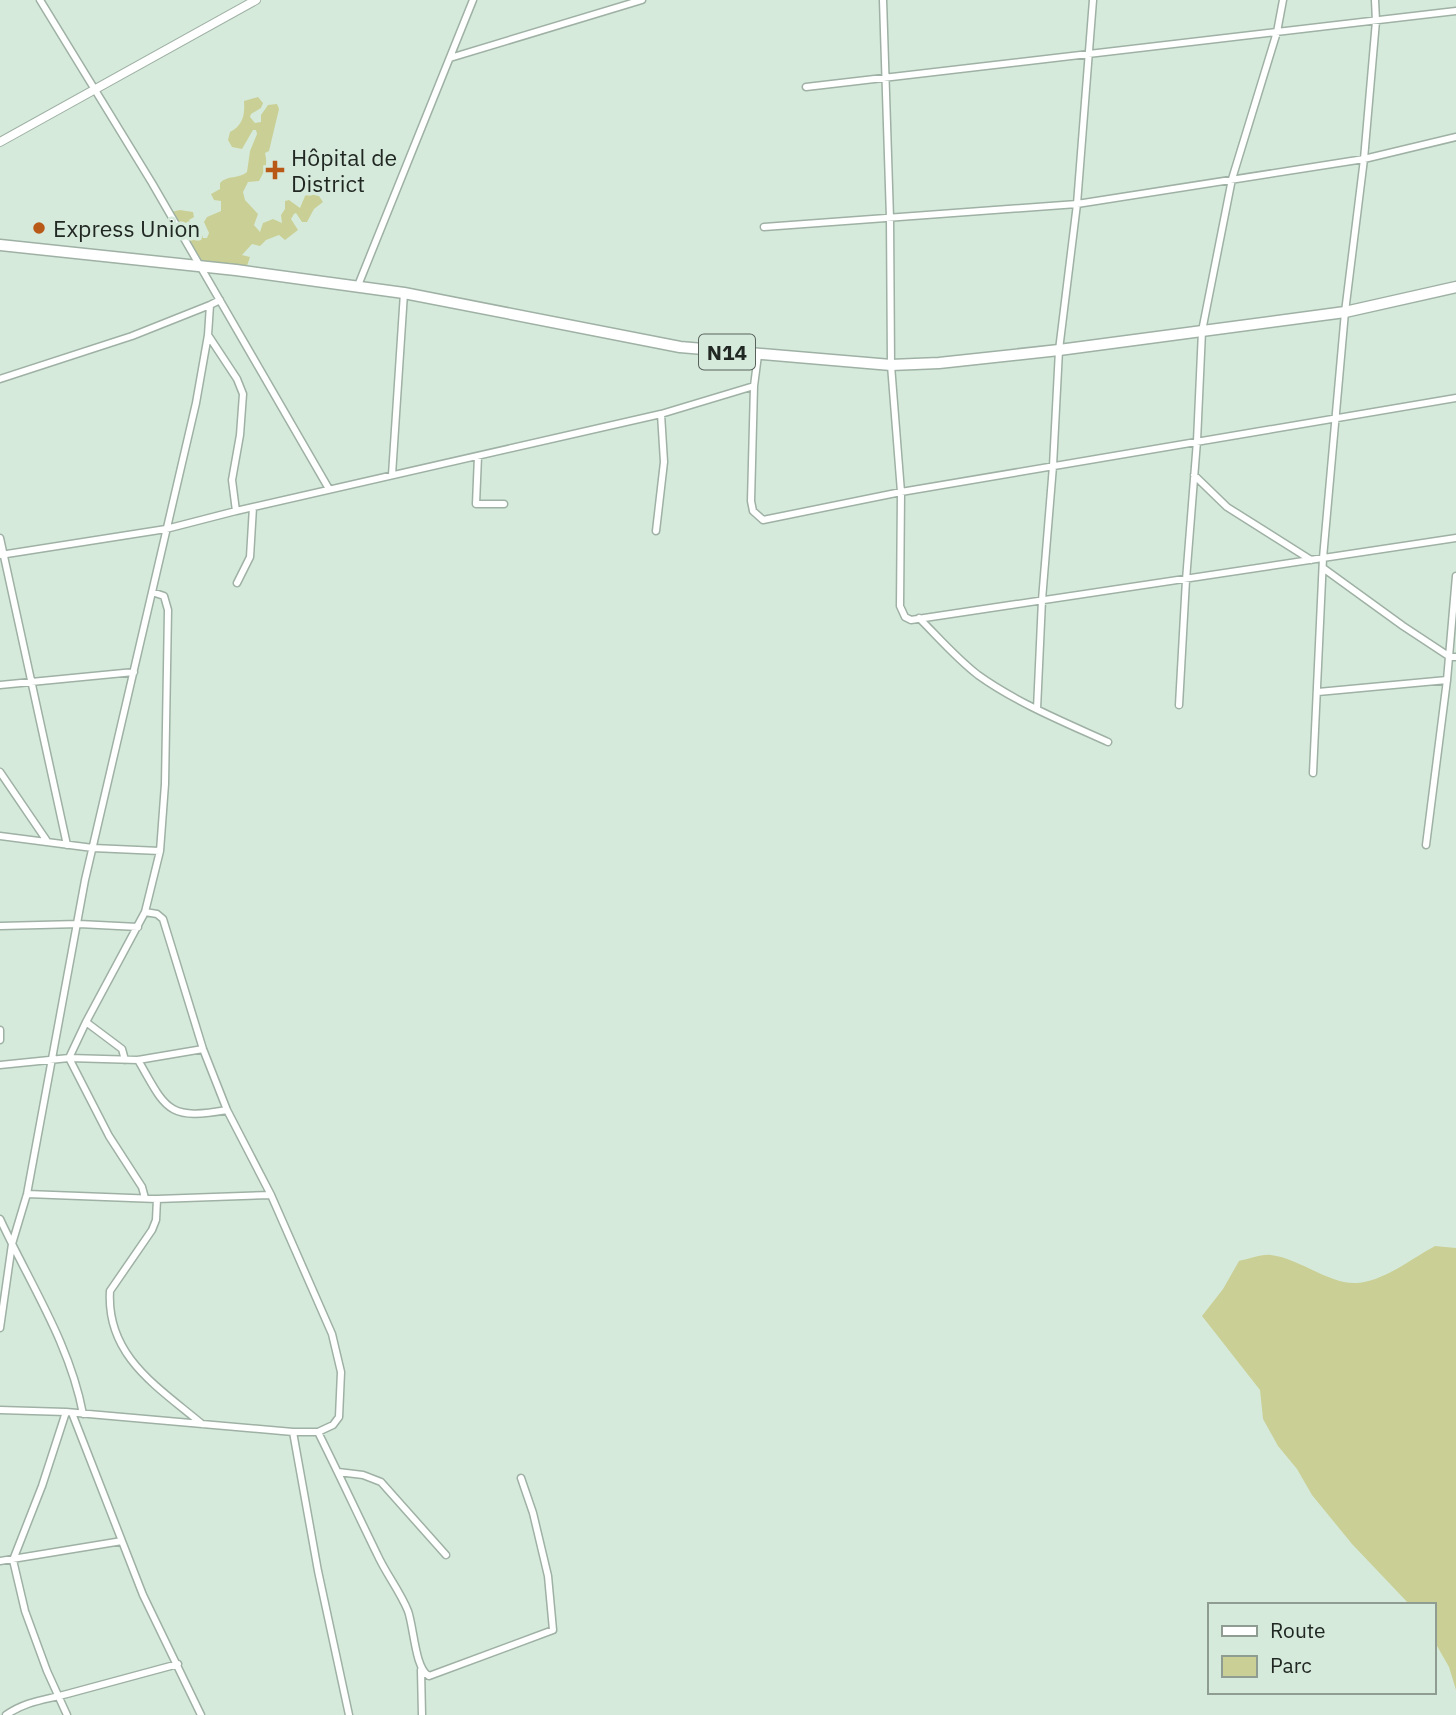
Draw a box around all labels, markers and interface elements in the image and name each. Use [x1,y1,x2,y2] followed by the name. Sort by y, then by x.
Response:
[291,142,397,198] place label: Hôpital de District
[265,160,285,180] marker: Hôpital de District
[53,213,200,243] place label: Express Union
[31,220,47,236] marker: Express Union
[699,334,755,370] road number: N14
[1208,1603,1435,1694] legend
[1270,1616,1326,1644] text: Route
[1270,1651,1312,1679] text: Parc

